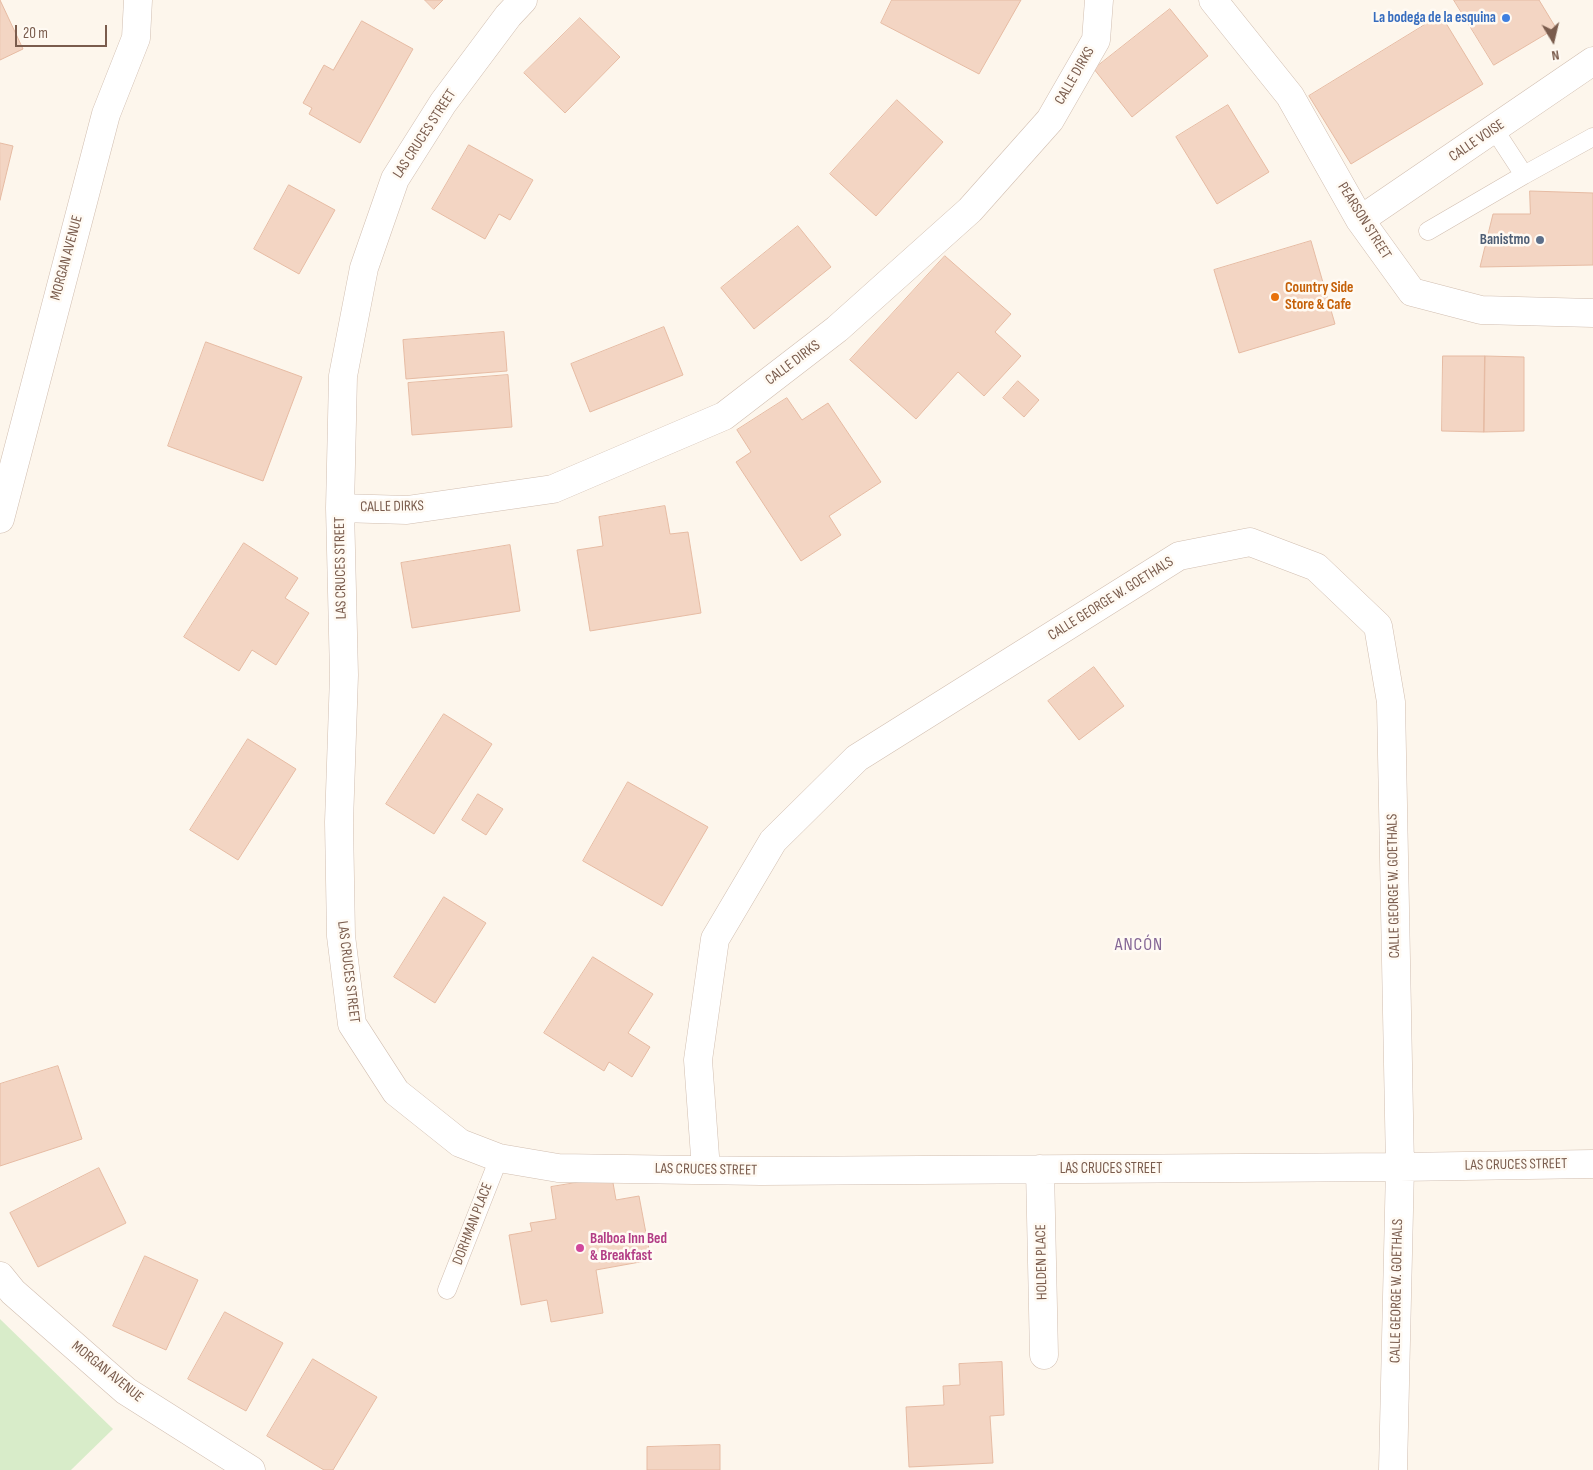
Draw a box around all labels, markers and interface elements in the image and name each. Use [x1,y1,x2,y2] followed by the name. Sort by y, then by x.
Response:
[1373,9,1496,27] place label: La bodega de la esquina
[1500,12,1512,24] marker: La bodega de la esquina
[18,15,110,47] scale bar
[1528,15,1578,65] north arrow
[23,24,48,43] text: 20 m
[1051,44,1099,108] street label: CALLE DIRKS
[1550,46,1560,64] text: N
[390,86,460,182] street label: LAS CRUCES STREET
[1446,116,1508,166] street label: CALLE VOISE
[1333,179,1395,263] street label: PEARSON STREET
[47,214,87,302] street label: MORGAN AVENUE
[1480,231,1530,249] place label: Banistmo
[1534,234,1546,246] marker: Banistmo
[1285,279,1354,314] place label: Country Side Store & Cafe
[1269,291,1281,303] marker: Country Side Store & Cafe
[762,337,824,389] street label: CALLE DIRKS
[360,497,424,517] street label: CALLE DIRKS
[331,517,351,619] street label: LAS CRUCES STREET
[1045,553,1177,645] street label: CALLE GEORGE W. GOETHALS
[1384,814,1404,958] street label: CALLE GEORGE W. GOETHALS
[333,920,363,1024] street label: LAS CRUCES STREET
[1114,934,1164,956] district label: ANCÓN
[1465,1155,1567,1175] street label: LAS CRUCES STREET
[655,1160,757,1180] street label: LAS CRUCES STREET
[1060,1160,1162,1178] street label: LAS CRUCES STREET
[449,1180,497,1268] street label: DORHMAN PLACE
[1387,1219,1407,1363] street label: CALLE GEORGE W. GOETHALS
[1032,1224,1052,1300] street label: HOLDEN PLACE
[590,1230,667,1265] place label: Balboa Inn Bed & Breakfast
[574,1242,586,1254] marker: Balboa Inn Bed & Breakfast
[67,1338,147,1406] street label: MORGAN AVENUE

